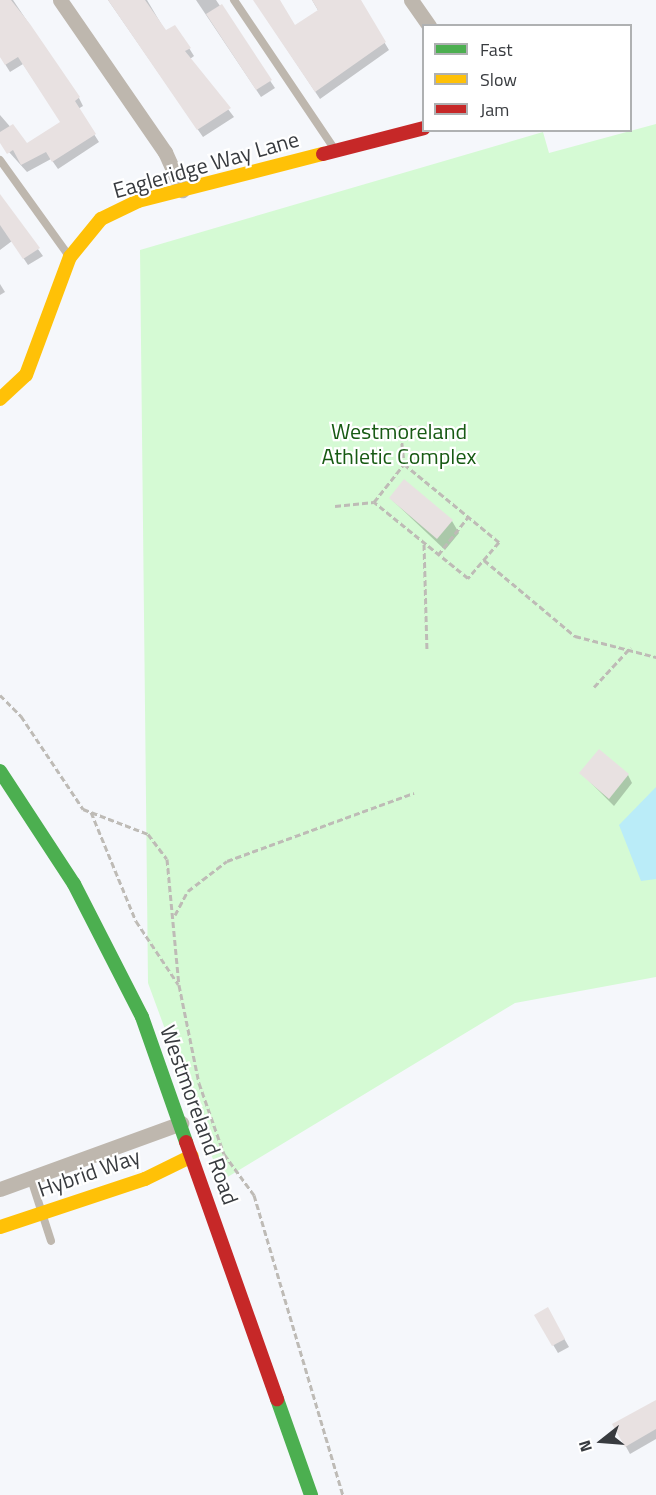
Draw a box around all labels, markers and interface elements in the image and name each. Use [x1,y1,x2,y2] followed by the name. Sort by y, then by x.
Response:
[422,24,632,132] legend
[480,36,513,63] text: Fast
[480,66,517,93] text: Slow
[480,96,509,123] text: Jam
[110,126,302,204] street label: Eagleridge Way Lane
[322,418,476,470] park label: Westmoreland Athletic Complex
[154,1022,244,1208] street label: Westmoreland Road
[34,1143,144,1203] street label: Hybrid Way
[572,1411,632,1471] north arrow
[572,1437,598,1455] text: N

